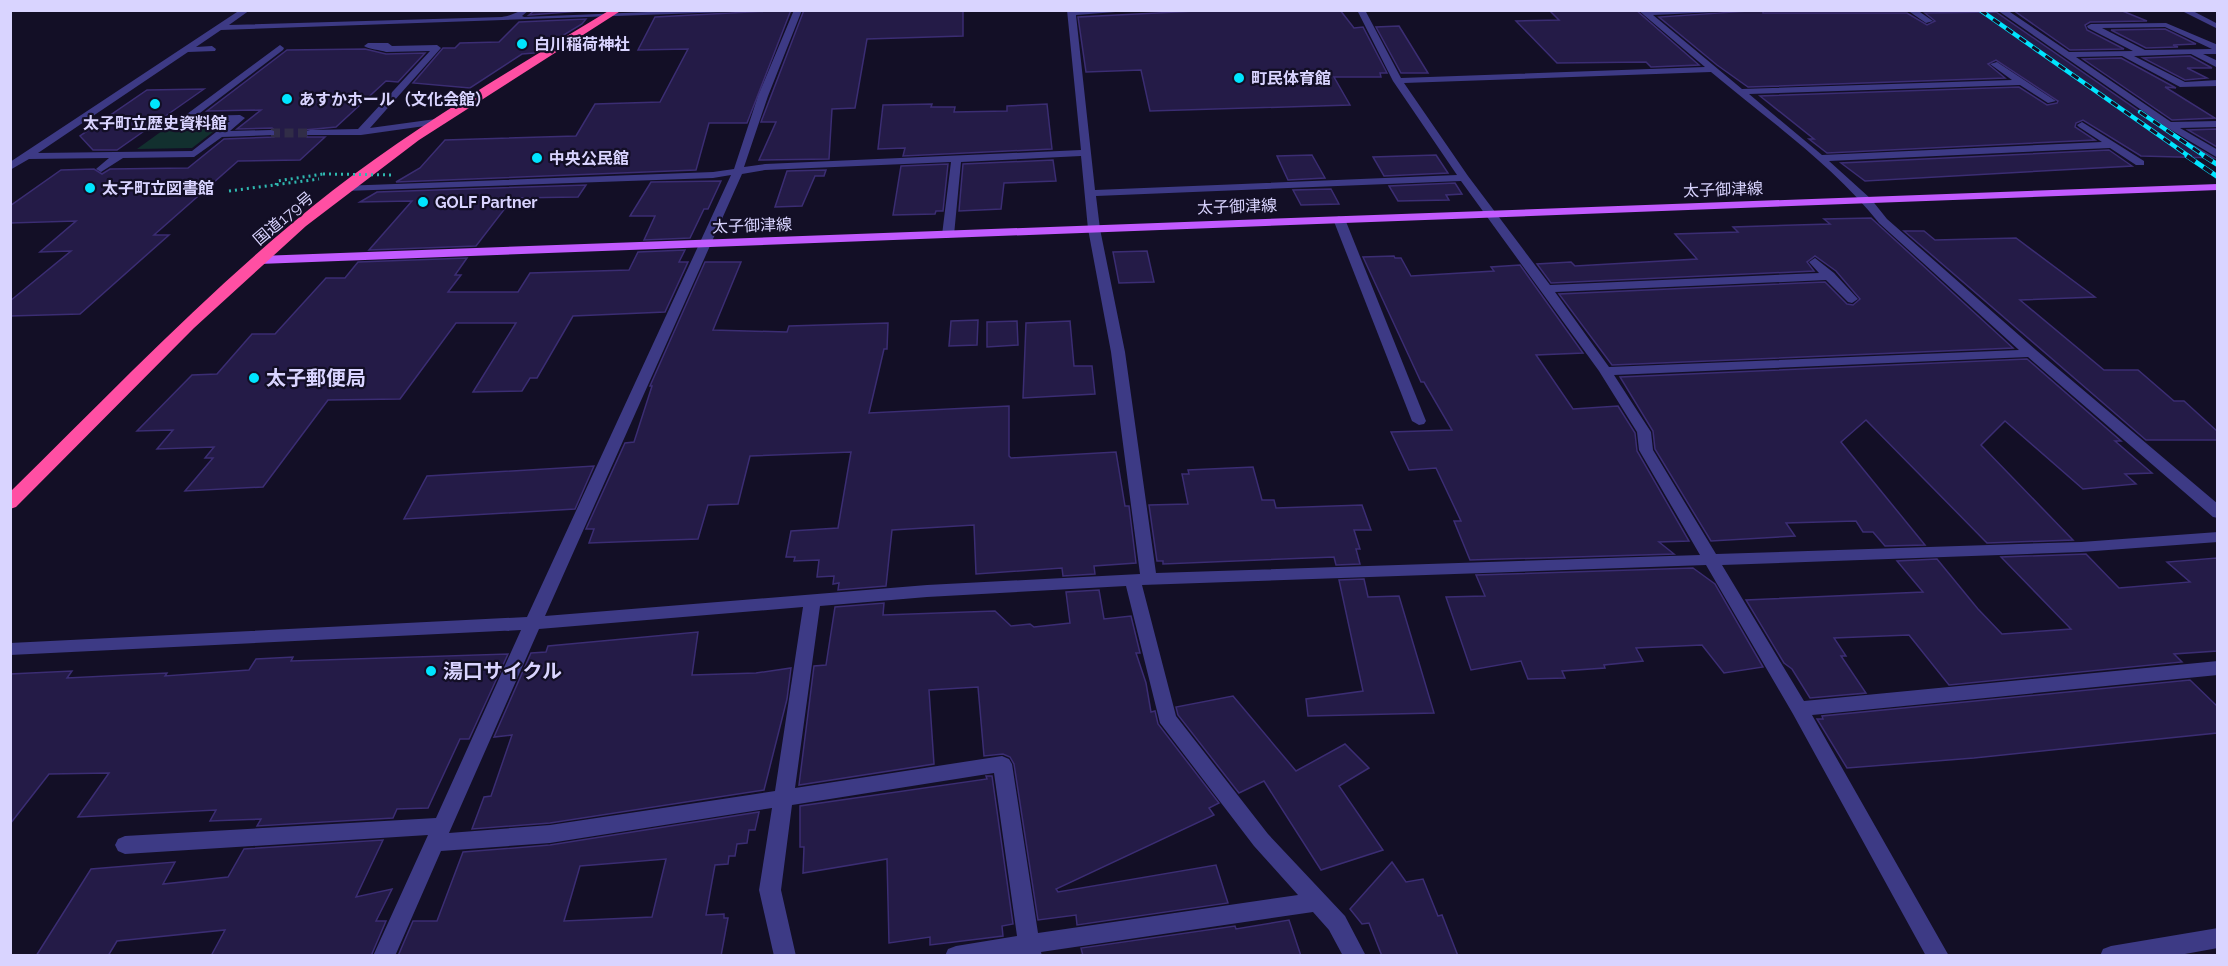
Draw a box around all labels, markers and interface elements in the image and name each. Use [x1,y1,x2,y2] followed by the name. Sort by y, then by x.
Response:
[534,35,630,54] place label: 白川稲荷神社
[515,37,529,51] marker: 白川稲荷神社
[1251,69,1331,88] place label: 町民体育館
[1232,71,1246,85] marker: 町民体育館
[299,90,491,109] place label: あすかホール（文化会館）
[280,92,294,106] marker: あすかホール（文化会館）
[148,97,162,111] marker: 太子町立歴史資料館
[83,114,227,133] place label: 太子町立歴史資料館
[549,149,629,168] place label: 中央公民館
[530,151,544,165] marker: 中央公民館
[102,179,214,198] place label: 太子町立図書館
[1683,179,1763,200] street label: 太子御津線
[83,181,97,195] marker: 太子町立図書館
[249,188,317,249] street label: 国道179号
[435,193,537,212] place label: GOLF Partner
[416,195,430,209] marker: GOLF Partner
[1197,196,1277,217] street label: 太子御津線
[712,215,792,236] street label: 太子御津線
[266,366,366,390] place label: 太子郵便局
[247,371,261,385] marker: 太子郵便局
[443,659,562,683] place label: 湯口サイクル
[424,664,438,678] marker: 湯口サイクル

